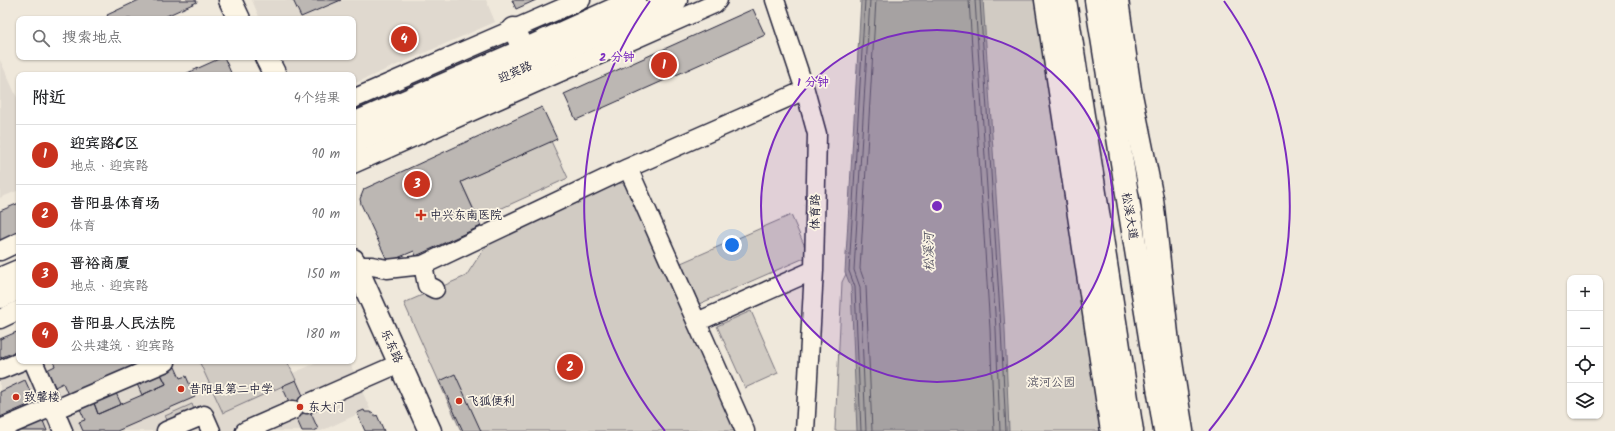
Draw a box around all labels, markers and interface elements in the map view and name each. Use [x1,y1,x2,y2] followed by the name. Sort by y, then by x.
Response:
[16,16,356,60] search box
[391,24,417,54] pin: 4
[62,26,122,50] text: 搜索地点
[30,27,52,49] icon: search
[599,48,635,67] text: 2 分钟
[651,50,677,80] pin: 1
[495,56,536,88] street label: 迎宾路
[797,73,829,92] text: 1 分钟
[32,85,66,112] text: 附近
[294,88,340,109] text: 4个结果
[70,132,139,156] text: 迎宾路C区
[43,144,47,165] text: 1
[312,144,340,165] text: 90 m
[70,156,149,177] text: 地点 · 迎宾路
[404,169,430,199] pin: 3
[1116,191,1143,241] street label: 松溪大道
[70,192,160,216] text: 昔阳县体育场
[806,194,825,230] street label: 体育路
[930,199,944,213] centre of rings
[41,204,49,225] text: 2
[312,204,340,225] text: 90 m
[430,206,502,225] place label: 中兴东南医院
[415,209,427,221] marker: 中兴东南医院
[70,216,96,237] text: 体育
[919,230,940,272] water label: 松溪河
[722,235,742,255] your location
[70,252,130,276] text: 晋裕商厦
[41,264,49,285] text: 3
[307,264,340,285] text: 150 m
[1567,275,1603,419] map controls
[1567,275,1603,311] button: +
[70,276,149,297] text: 地点 · 迎宾路
[1567,311,1603,347] button: −
[70,312,175,336] text: 昔阳县人民法院
[41,324,49,345] text: 4
[306,324,340,345] text: 180 m
[376,326,408,367] street label: 乐东路
[70,336,175,357] text: 公共建筑 · 迎宾路
[1567,347,1603,383] button: locate
[557,352,583,382] pin: 2
[1027,373,1075,392] park label: 滨河公园
[189,380,273,399] place label: 昔阳县第二中学
[1567,383,1603,419] button: layers
[176,384,186,394] marker: 昔阳县第二中学
[24,388,60,407] place label: 致馨楼
[11,392,21,402] marker: 致馨楼
[467,392,515,411] place label: 飞狐便利
[454,396,464,406] marker: 飞狐便利
[308,398,344,417] place label: 东大门
[295,402,305,412] marker: 东大门

